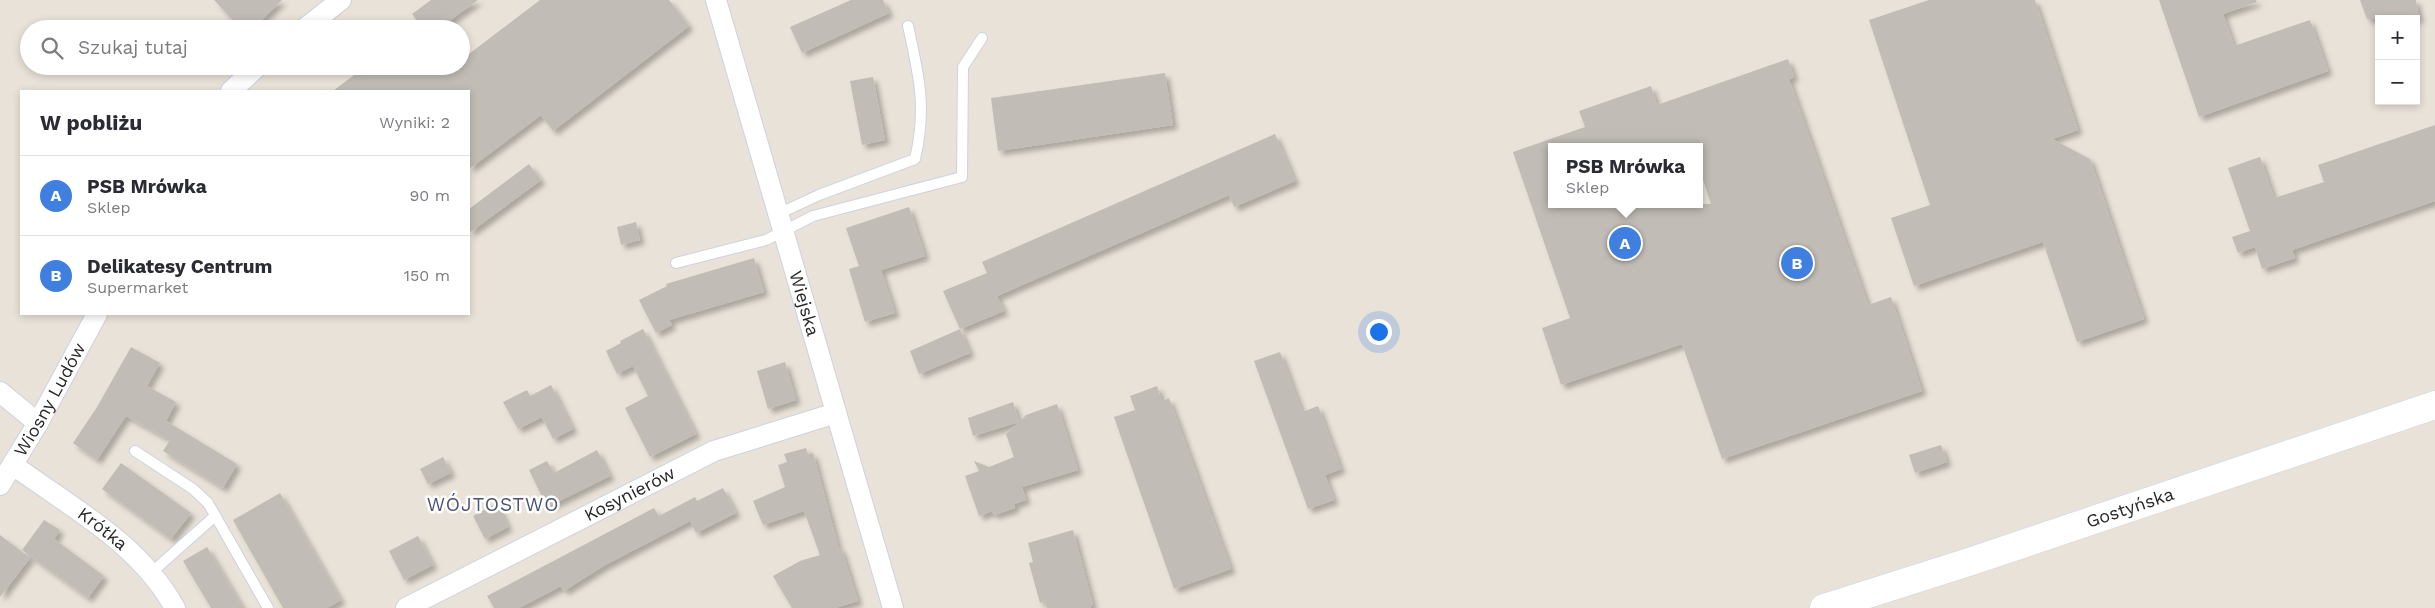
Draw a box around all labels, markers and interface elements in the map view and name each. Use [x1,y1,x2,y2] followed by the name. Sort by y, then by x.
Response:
[2375,15,2420,105] map controls
[2375,15,2420,60] button: +
[20,20,470,75] search box
[38,34,66,62] icon: search
[78,36,188,59] text: Szukaj tutaj
[2375,60,2420,105] button: −
[40,110,142,135] text: W pobliżu
[379,113,450,132] text: Wyniki: 2
[1548,143,1703,208] popup
[1566,155,1685,178] text: PSB Mrówka
[87,175,207,198] text: PSB Mrówka
[1566,178,1609,197] text: Sklep
[51,186,61,205] text: A
[409,186,450,205] text: 90 m
[87,198,131,217] text: Sklep
[1609,224,1641,262] pin: A
[1781,244,1813,282] pin: B
[87,255,272,278] text: Delikatesy Centrum
[51,266,61,285] text: B
[404,266,450,285] text: 150 m
[785,268,824,338] street label: Wiejska
[87,278,188,297] text: Supermarket
[1366,319,1392,345] your location
[9,339,89,460] street label: Wiosny Ludów
[580,462,678,525] street label: Kosynierów
[2083,483,2176,532] street label: Gostyńska
[427,493,559,516] district label: WÓJTOSTWO
[74,502,132,554] street label: Krótka

